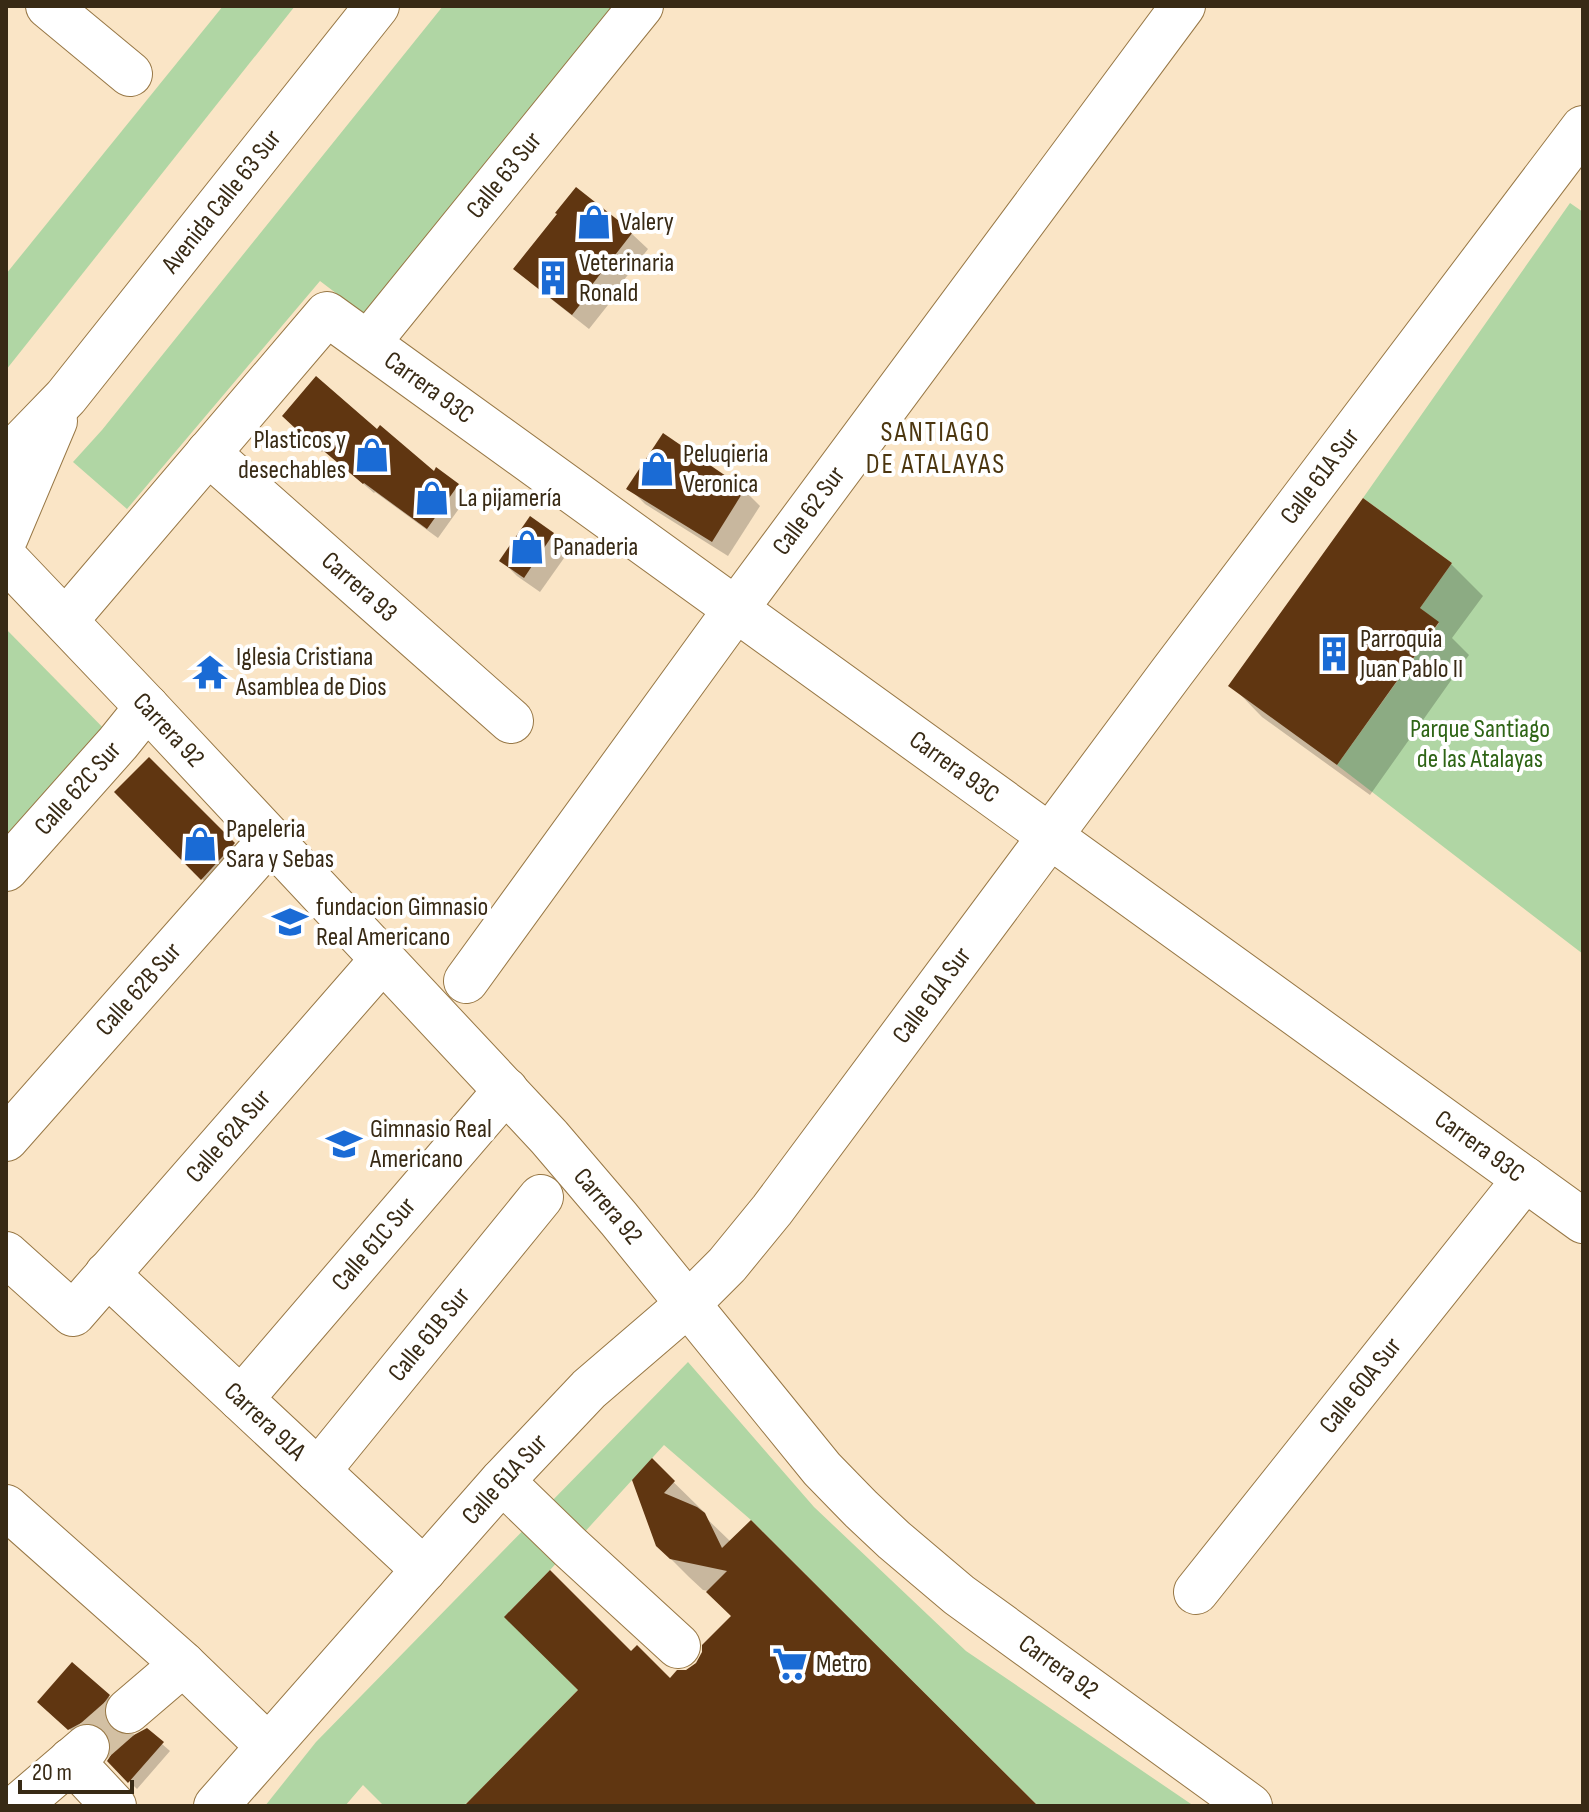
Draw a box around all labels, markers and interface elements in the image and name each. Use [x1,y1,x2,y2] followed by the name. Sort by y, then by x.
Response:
[154,123,288,280] street label: Avenida Calle 63 Sur
[460,125,549,225] street label: Calle 63 Sur
[575,203,613,241] shop icon: Valery
[620,207,674,238] place label: Valery
[579,248,674,309] place label: Veterinaria Ronald
[534,259,572,297] building icon: Veterinaria Ronald
[378,345,480,430] street label: Carrera 93C
[866,416,1006,481] district label: SANTIAGO DE ATALAYAS
[1274,422,1366,530] street label: Calle 61A Sur
[238,425,346,486] place label: Plasticos y desechables
[353,436,391,474] shop icon: Plasticos y desechables
[683,439,769,500] place label: Peluqieria Veronica
[638,450,676,488] shop icon: Peluqieria Veronica
[766,460,852,561] street label: Calle 62 Sur
[413,479,451,517] shop icon: La pijamería
[458,483,561,514] place label: La pijamería
[508,528,546,566] shop icon: Panaderia
[553,532,638,563] place label: Panaderia
[315,545,404,629] street label: Carrera 93
[1359,624,1463,685] place label: Parroquia Juan Pablo II
[1315,635,1353,673] building icon: Parroquia Juan Pablo II
[235,642,387,703] place label: Iglesia Cristiana Asamblea de Dios
[191,653,229,691] temple icon: Iglesia Cristiana Asamblea de Dios
[126,686,211,774] street label: Carrera 92
[1410,714,1550,775] park label: Parque Santiago de las Atalayas
[903,724,1005,810] street label: Carrera 93C
[28,735,128,842] street label: Calle 62C Sur
[226,814,334,875] place label: Papeleria Sara y Sebas
[181,825,219,863] shop icon: Papeleria Sara y Sebas
[316,892,488,953] place label: fundacion Gimnasio Real Americano
[271,903,309,941] school or university icon: fundacion Gimnasio Real Americano
[89,936,188,1042] street label: Calle 62B Sur
[886,940,978,1049] street label: Calle 61A Sur
[179,1083,278,1189] street label: Calle 62A Sur
[1429,1104,1531,1189] street label: Carrera 93C
[369,1114,492,1175] place label: Gimnasio Real Americano
[325,1125,363,1163] school or university icon: Gimnasio Real Americano
[567,1162,649,1251] street label: Carrera 92
[325,1191,423,1297] street label: Calle 61C Sur
[382,1281,477,1388] street label: Calle 61B Sur
[1313,1331,1408,1440] street label: Calle 60A Sur
[218,1376,313,1468] street label: Carrera 91A
[455,1427,554,1531] street label: Calle 61A Sur
[1013,1628,1104,1706] street label: Carrera 92
[771,1645,809,1683] supermarket icon: Metro
[816,1649,868,1680] place label: Metro
[20,1744,132,1794] scale bar
[32,1758,72,1787] text: 20 m

